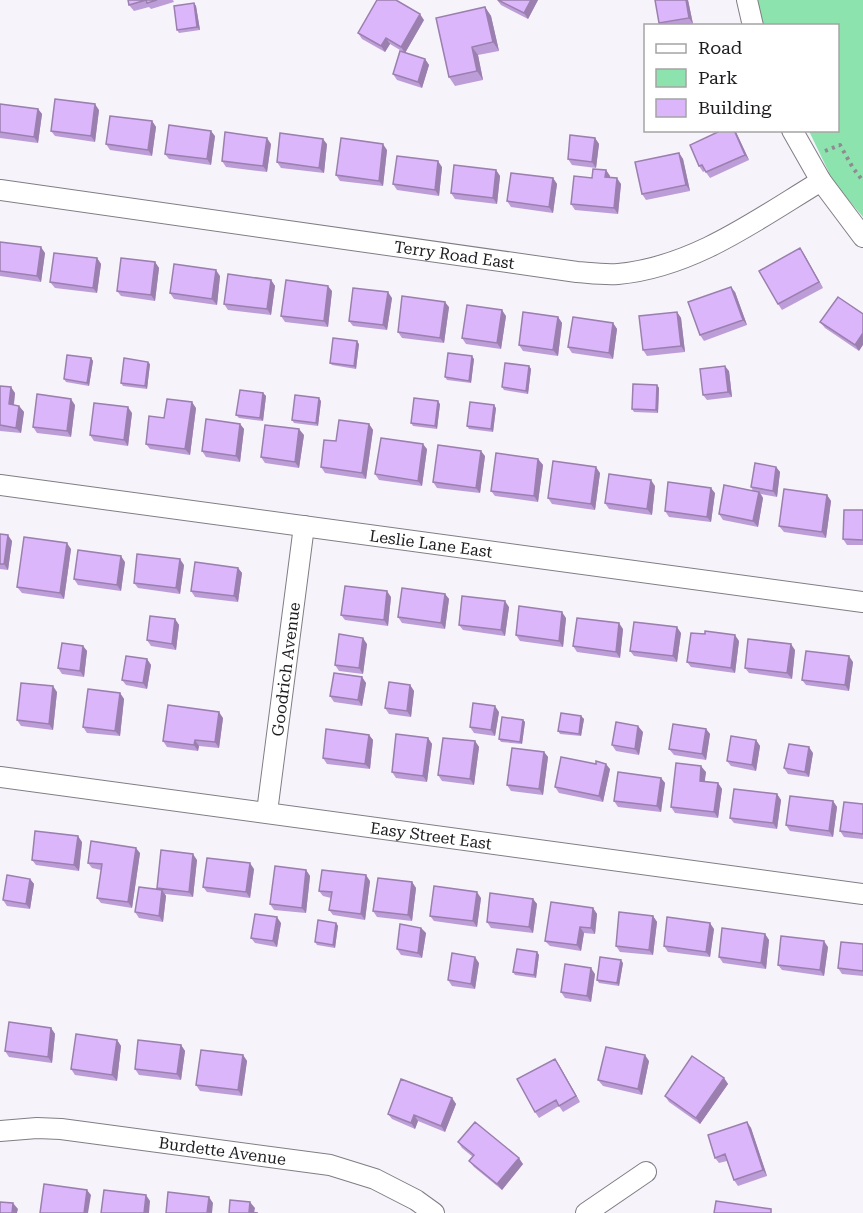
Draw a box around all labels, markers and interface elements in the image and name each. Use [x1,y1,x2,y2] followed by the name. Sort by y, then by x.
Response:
[644,24,839,132] legend
[698,37,743,58] text: Road
[698,67,738,88] text: Park
[698,97,772,118] text: Building
[393,237,516,273] street label: Terry Road East
[368,526,494,562] street label: Leslie Lane East
[268,601,304,738] street label: Goodrich Avenue
[369,818,493,854] street label: Easy Street East
[158,1133,287,1169] street label: Burdette Avenue

